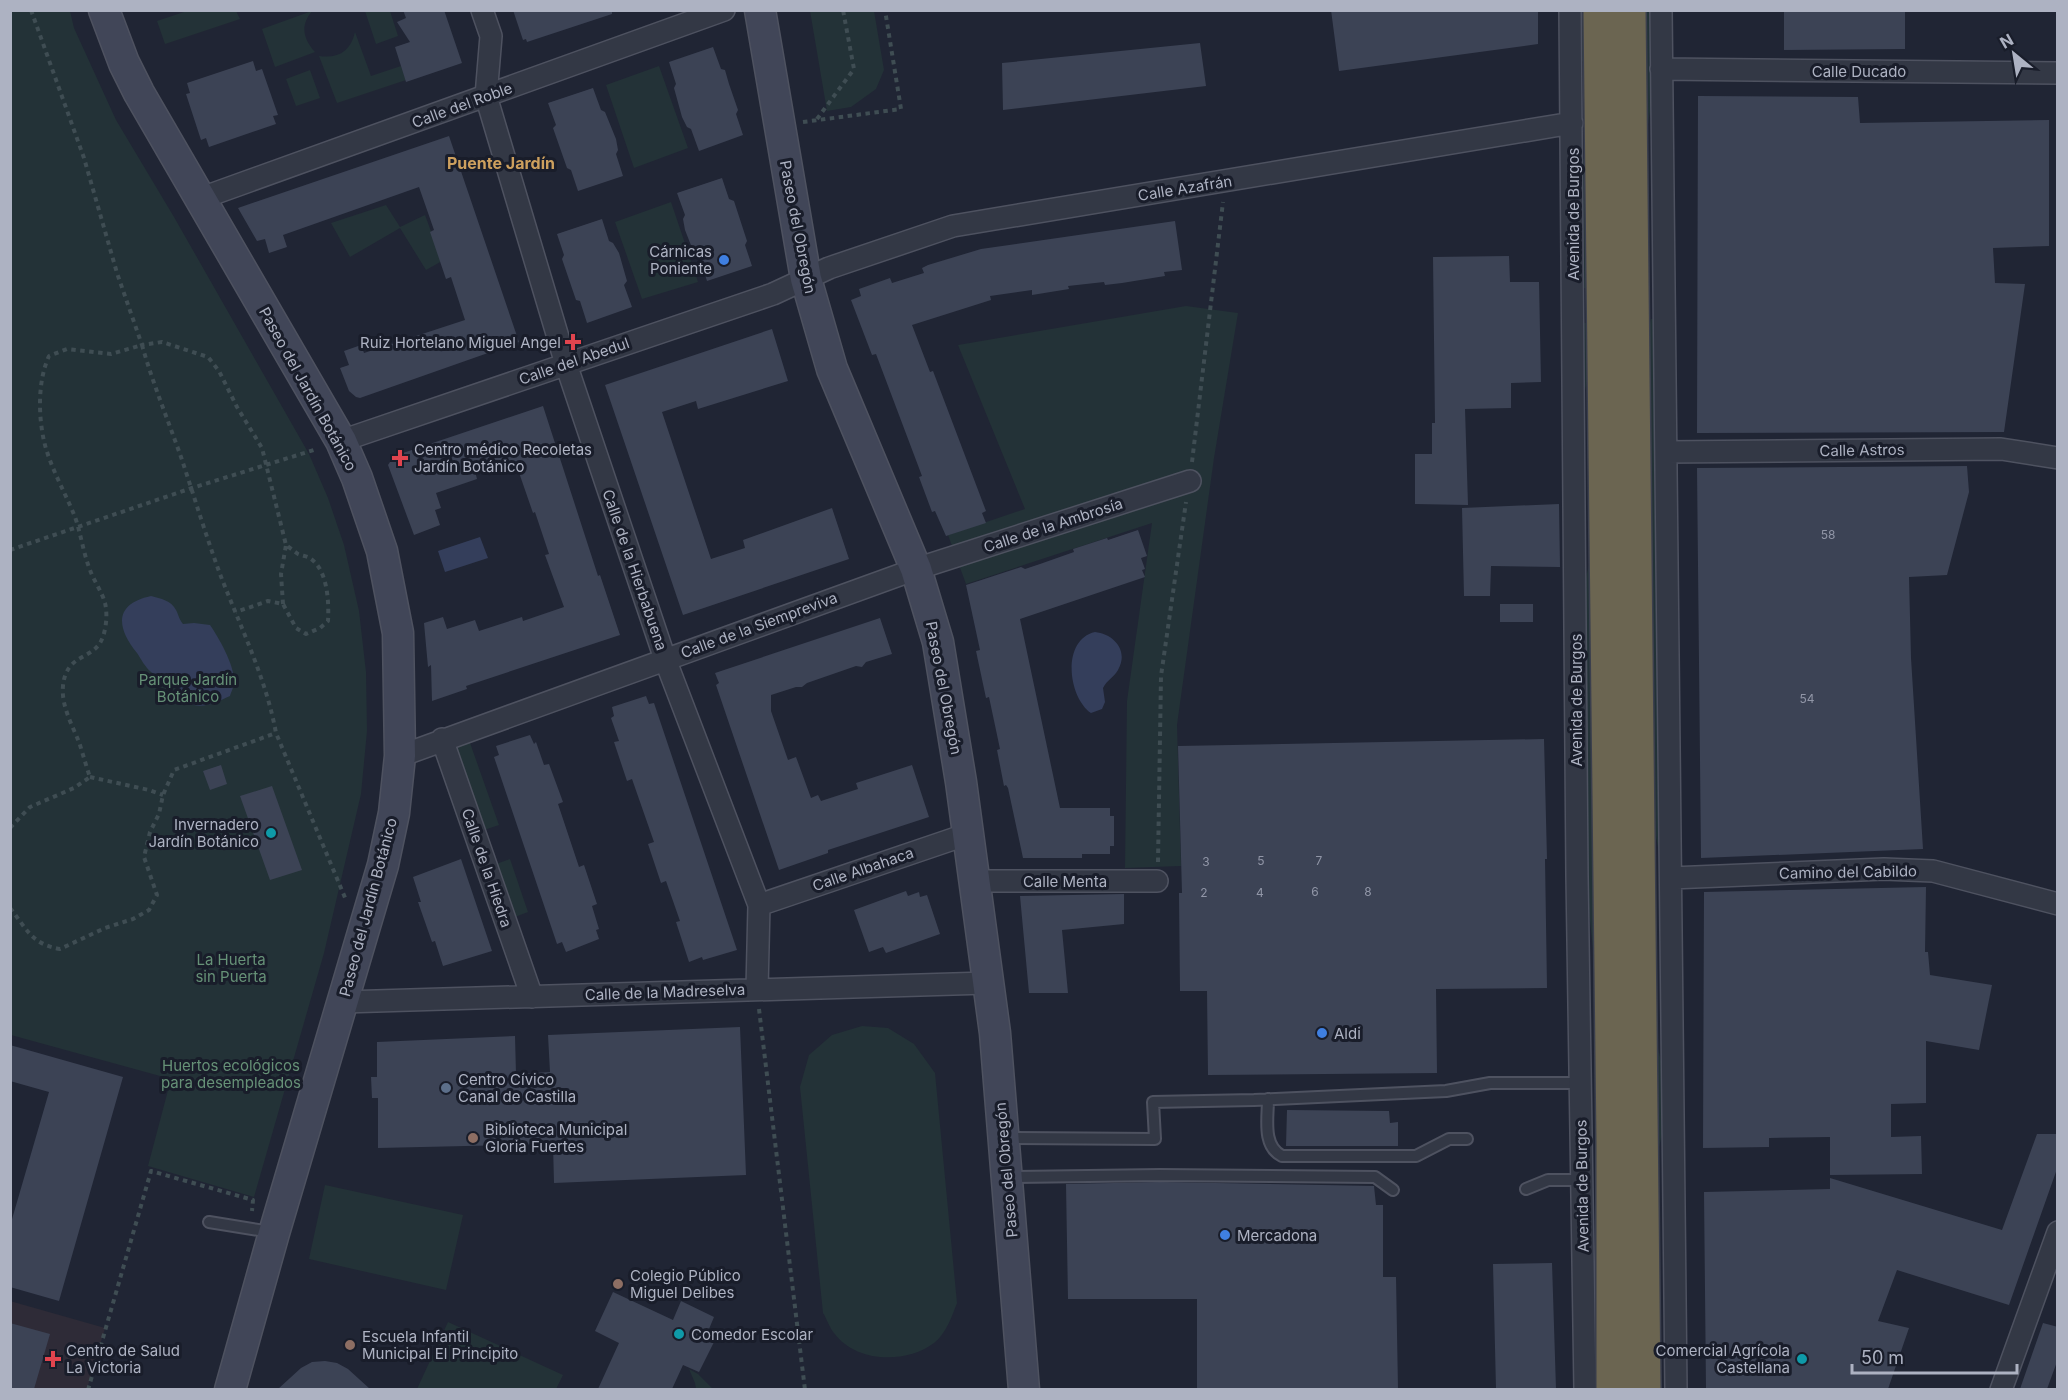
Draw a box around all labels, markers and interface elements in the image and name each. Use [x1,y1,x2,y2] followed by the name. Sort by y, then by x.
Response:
[1984,24,2044,84] north arrow
[1996,29,2017,53] text: N
[1812,62,1906,81] street label: Calle Ducado
[409,78,515,132] street label: Calle del Roble
[1564,147,1583,280] street label: Avenida de Burgos
[447,153,555,173] district label: Puente Jardín
[776,159,820,295] street label: Paseo del Obregón
[1137,171,1233,205] street label: Calle Azafrán
[649,242,712,278] place label: Cárnicas Poniente
[717,253,731,267] marker: Cárnicas Poniente
[255,304,361,474] street label: Paseo del Jardín Botánico
[360,333,561,352] place label: Ruiz Hortelano Miguel Angel
[516,333,632,389] street label: Calle del Abedul
[566,335,580,349] marker: Ruiz Hortelano Miguel Angel
[414,440,592,476] place label: Centro médico Recoletas Jardín Botánico
[1819,440,1905,460] street label: Calle Astros
[391,449,409,467] marker: Centro médico Recoletas Jardín Botánico
[598,487,672,653] street label: Calle de la Hierbabuena
[981,494,1125,556] street label: Calle de la Ambrosía
[1821,527,1835,542] house number: 58
[678,588,840,662] street label: Calle de la Siempreviva
[922,620,966,756] street label: Paseo del Obregón
[1567,633,1586,766] street label: Avenida de Burgos
[139,670,237,706] park label: Parque Jardín Botánico
[1799,691,1815,706] house number: 54
[458,806,516,930] street label: Calle de la Hiedra
[148,815,259,851] place label: Invernadero Jardín Botánico
[335,816,401,998] street label: Paseo del Jardín Botánico
[264,826,278,840] marker: Invernadero Jardín Botánico
[810,843,916,895] street label: Calle Albahaca
[1257,853,1265,868] house number: 5
[1316,853,1323,868] house number: 7
[1202,854,1210,869] house number: 3
[1779,861,1917,883] street label: Camino del Cabildo
[1023,872,1107,891] street label: Calle Menta
[1311,884,1319,899] house number: 6
[1364,884,1372,899] house number: 8
[1200,885,1208,900] house number: 2
[1256,885,1264,900] house number: 4
[195,950,267,986] park label: La Huerta sin Puerta
[584,980,746,1004] street label: Calle de la Madreselva
[1334,1024,1361,1043] place label: Aldi
[1315,1026,1329,1040] marker: Aldi
[161,1056,301,1092] park label: Huertos ecológicos para desempleados
[458,1070,576,1106] place label: Centro Cívico Canal de Castilla
[439,1081,453,1095] marker: Centro Cívico Canal de Castilla
[991,1102,1021,1238] street label: Paseo del Obregón
[1571,1119,1593,1253] street label: Avenida de Burgos
[485,1120,627,1156] place label: Biblioteca Municipal Gloria Fuertes
[466,1131,480,1145] marker: Biblioteca Municipal Gloria Fuertes
[1237,1226,1317,1245] place label: Mercadona
[1218,1228,1232,1242] marker: Mercadona
[630,1266,741,1302] place label: Colegio Público Miguel Delibes
[611,1277,625,1291] marker: Colegio Público Miguel Delibes
[691,1325,813,1344] place label: Comedor Escolar
[362,1327,518,1363] place label: Escuela Infantil Municipal El Principito
[672,1327,686,1341] marker: Comedor Escolar
[1852,1337,2017,1375] scale bar
[343,1338,357,1352] marker: Escuela Infantil Municipal El Principito
[66,1341,180,1377] place label: Centro de Salud La Victoria
[1656,1341,1790,1377] place label: Comercial Agrícola Castellana
[1861,1347,1904,1368] text: 50 m
[44,1350,62,1368] marker: Centro de Salud La Victoria
[1795,1352,1809,1366] marker: Comercial Agrícola Castellana

